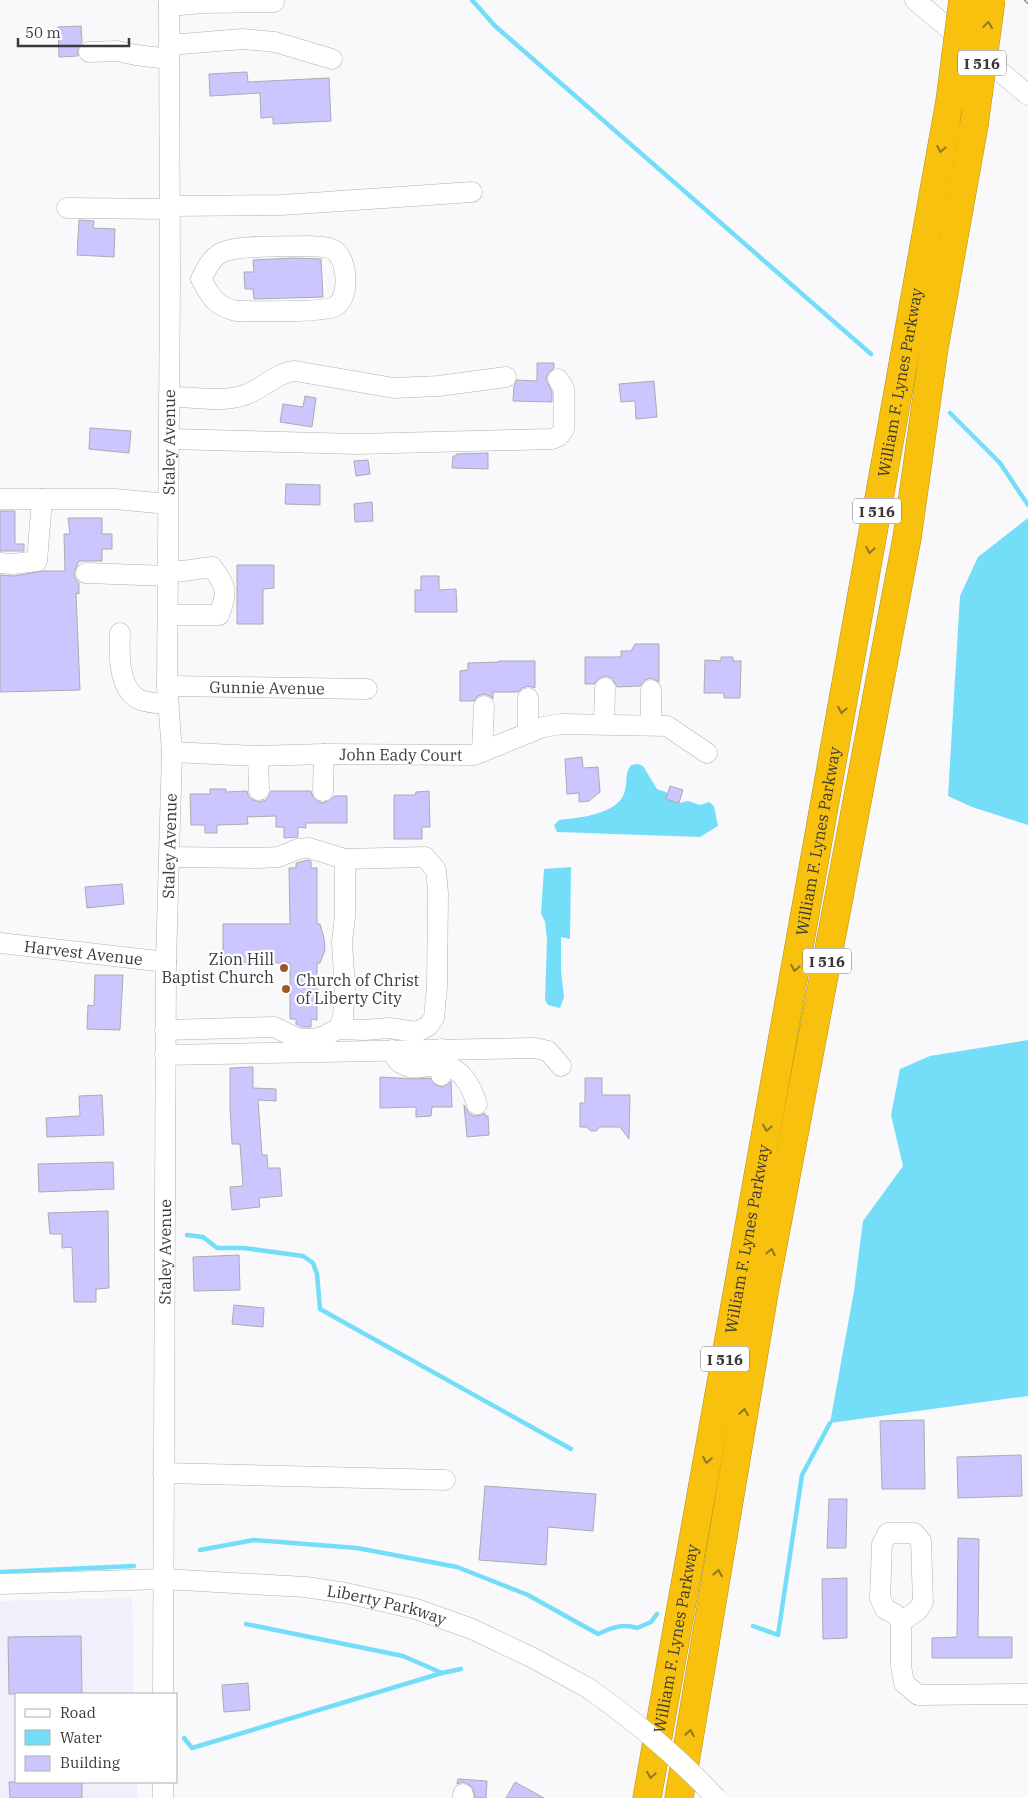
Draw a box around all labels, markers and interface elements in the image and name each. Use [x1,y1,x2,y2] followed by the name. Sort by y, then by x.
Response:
[18,15,129,47] scale bar
[982,20,992,29] one-way arrow
[25,23,61,42] text: 50 m
[958,50,1006,76] road number: I 516
[937,144,947,153] one-way arrow
[873,286,927,478] street label: William F. Lynes Parkway
[158,389,179,495] street label: Staley Avenue
[853,498,901,524] road number: I 516
[866,546,876,554] one-way arrow
[209,677,325,698] street label: Gunnie Avenue
[837,706,847,714] one-way arrow
[339,744,463,765] street label: John Eady Court
[791,745,845,937] street label: William F. Lynes Parkway
[158,793,181,899] street label: Staley Avenue
[23,936,144,969] street label: Harvest Avenue
[803,948,851,974] road number: I 516
[161,949,274,987] place label: Zion Hill Baptist Church
[278,962,290,974] marker: Zion Hill Baptist Church
[791,964,801,973] one-way arrow
[296,970,420,1008] place label: Church of Christ of Liberty City
[280,983,292,995] marker: Church of Christ of Liberty City
[762,1124,772,1132] one-way arrow
[720,1142,774,1335] street label: William F. Lynes Parkway
[155,1199,175,1305] street label: Staley Avenue
[766,1248,776,1256] one-way arrow
[701,1346,749,1372] road number: I 516
[739,1408,749,1417] one-way arrow
[703,1456,713,1465] one-way arrow
[649,1542,702,1735] street label: William F. Lynes Parkway
[712,1568,723,1576] one-way arrow
[326,1580,450,1629] street label: Liberty Parkway
[15,1693,178,1783] legend
[60,1703,96,1722] text: Road
[60,1728,102,1747] text: Water
[685,1728,695,1737] one-way arrow
[60,1753,120,1772] text: Building
[646,1771,656,1780] one-way arrow

